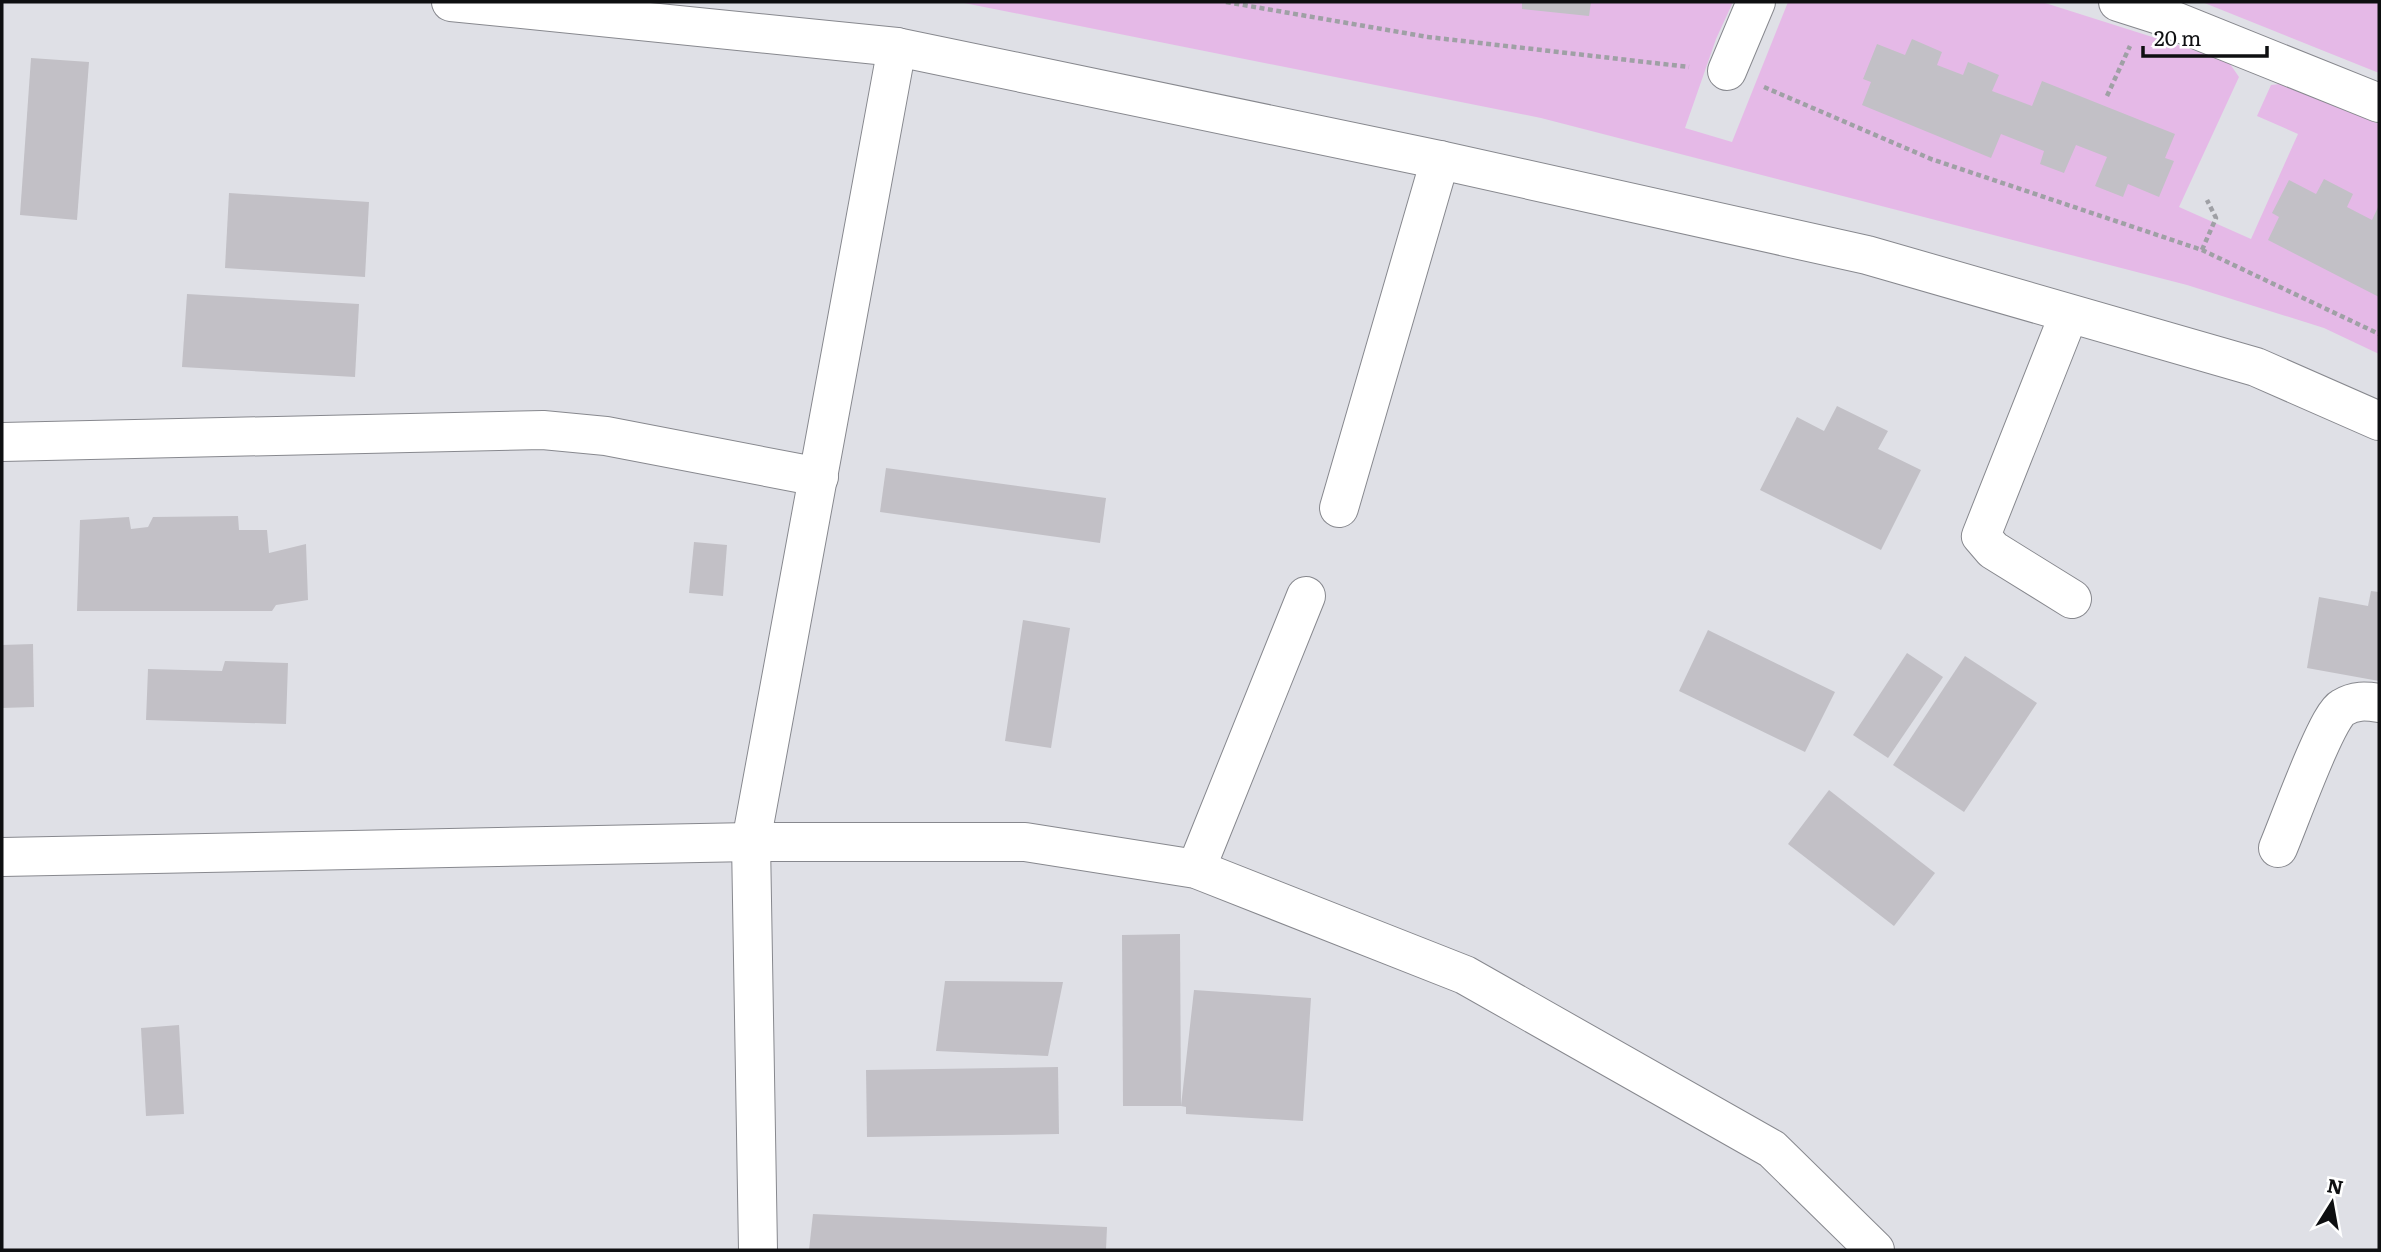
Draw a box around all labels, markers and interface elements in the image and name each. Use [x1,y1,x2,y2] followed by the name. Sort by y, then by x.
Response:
[2143,14,2267,58] scale bar
[2154,21,2201,52] text: 20 m
[2297,1168,2367,1238] north arrow
[2325,1170,2346,1201] text: N

